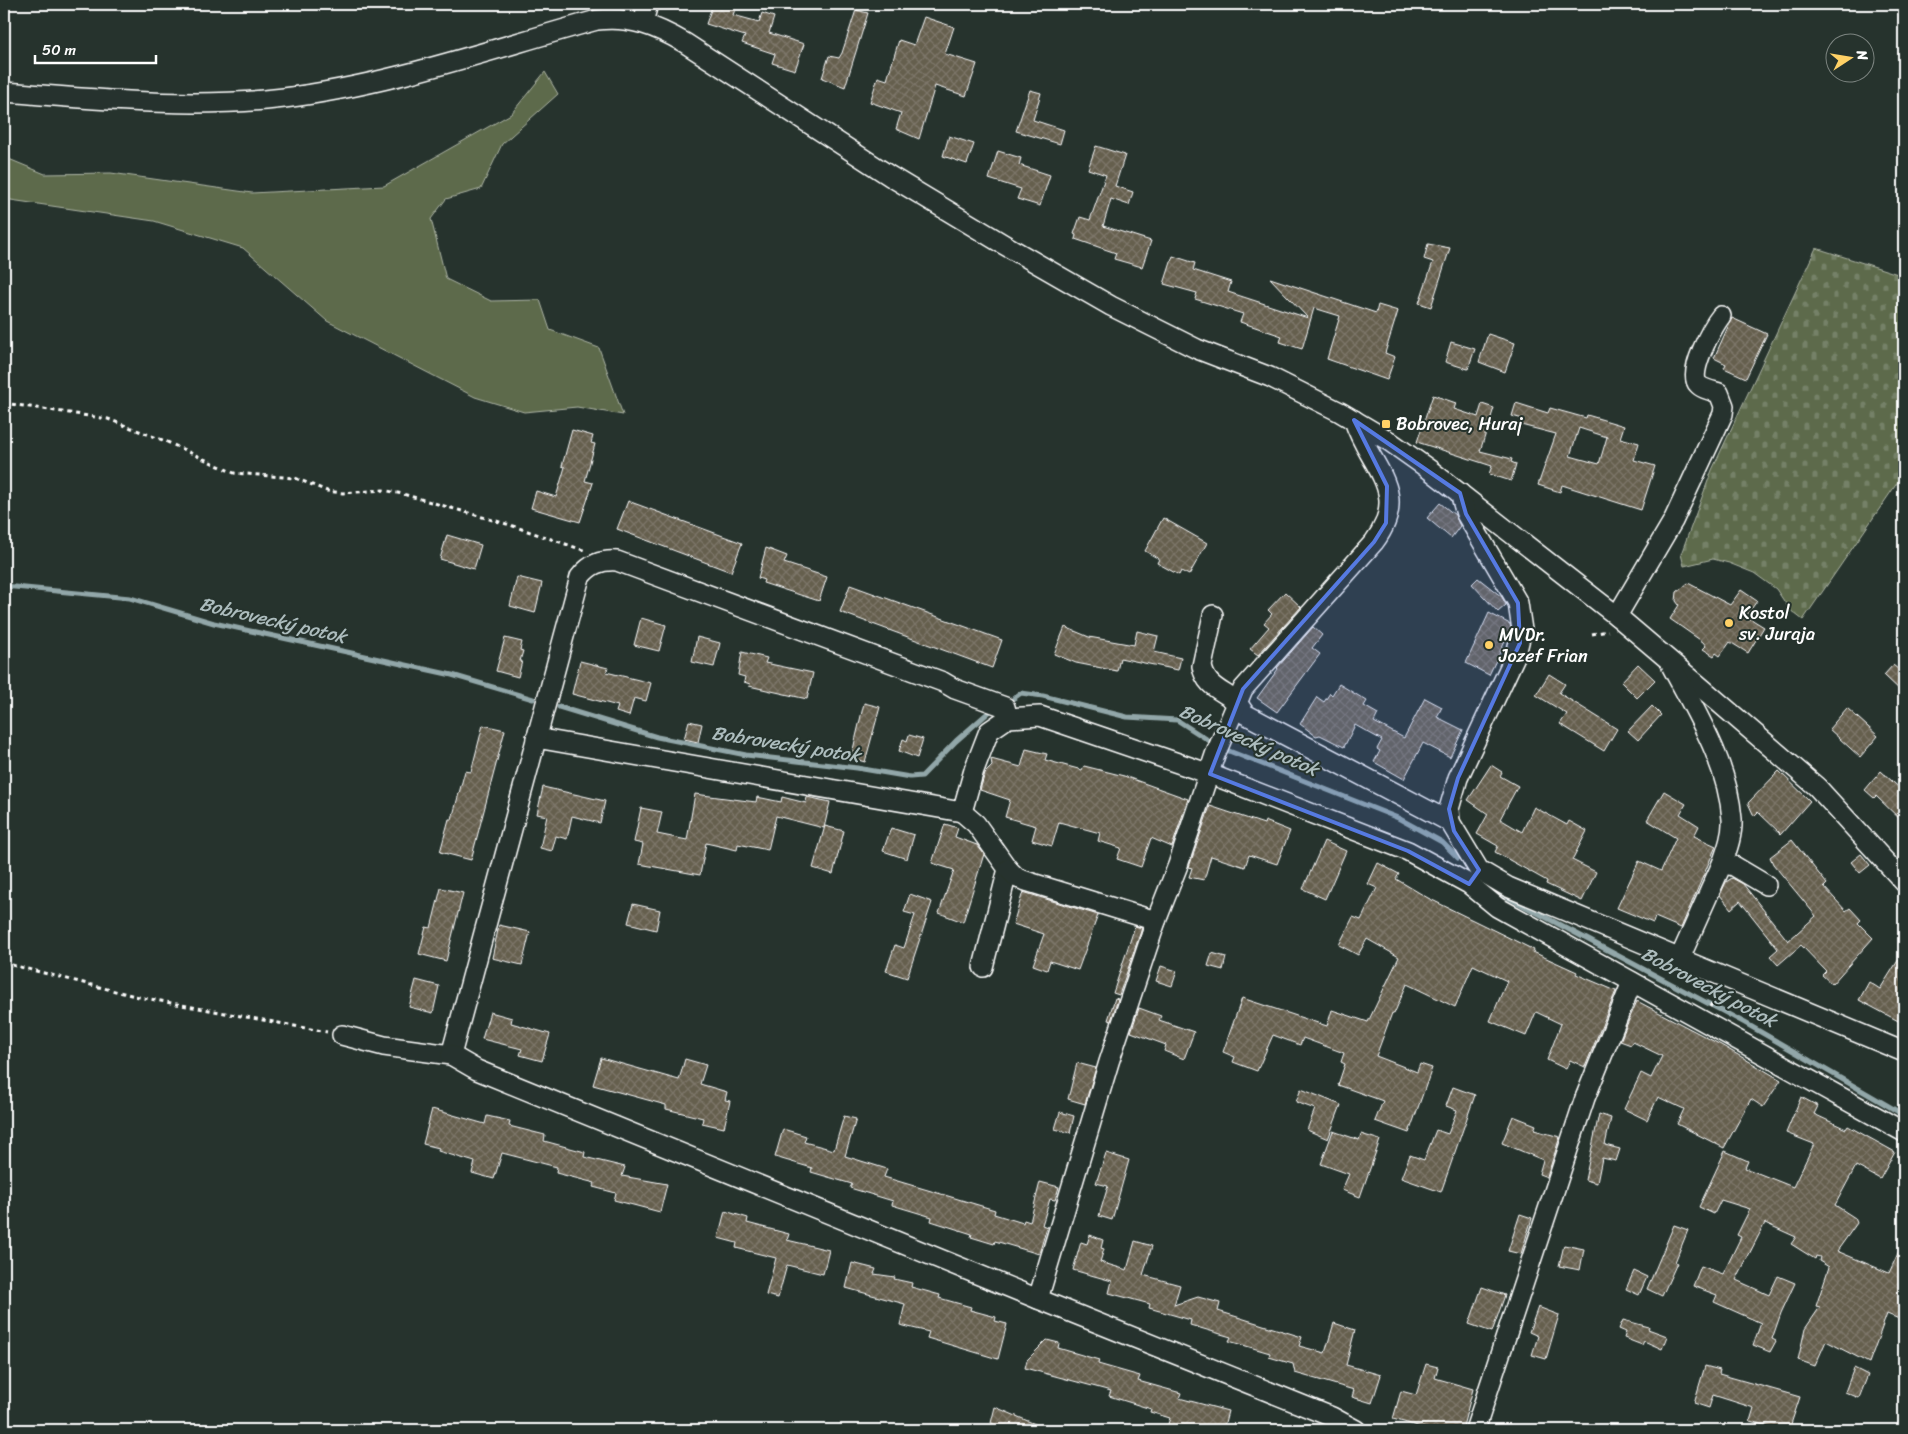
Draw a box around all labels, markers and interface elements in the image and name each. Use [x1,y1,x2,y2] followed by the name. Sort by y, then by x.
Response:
[35,32,156,64] scale bar
[1826,32,1876,82] north arrow
[42,37,77,63] text: 50 m
[1849,47,1876,63] text: N
[1396,408,1523,440] place label: Bobrovec, Huraj
[1380,418,1392,430] marker: Bobrovec, Huraj
[196,587,352,654] water label: Bobrovecký potok
[1738,597,1815,650] place label: Kostol sv. Juraja
[1723,617,1735,629] marker: Kostol sv. Juraja
[1498,619,1588,672] place label: MVDr. Jozef Frian
[1483,639,1495,651] marker: MVDr. Jozef Frian
[1174,695,1327,787] water label: Bobrovecký potok
[710,716,865,772] water label: Bobrovecký potok
[1635,937,1785,1038] water label: Bobrovecký potok

